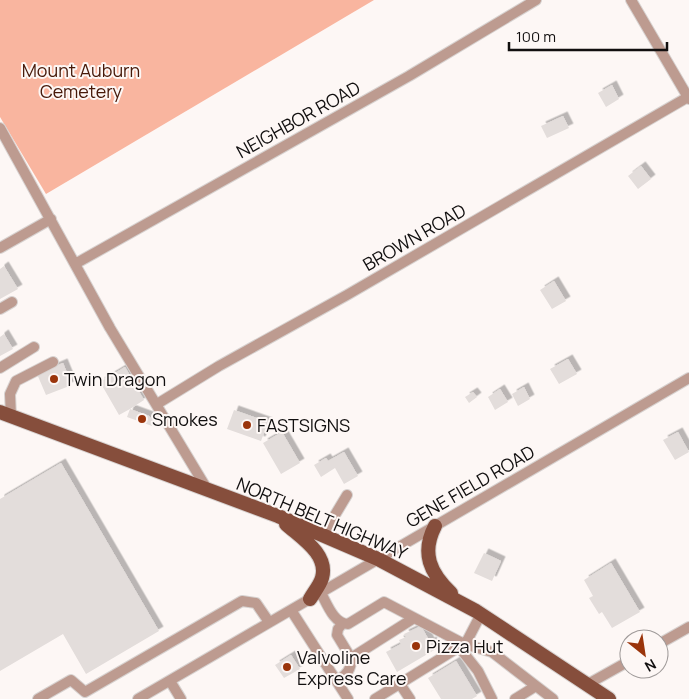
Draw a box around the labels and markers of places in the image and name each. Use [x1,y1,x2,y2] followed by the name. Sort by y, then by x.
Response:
[64,367,166,391] place label: Twin Dragon
[48,373,60,385] marker: Twin Dragon
[152,407,218,431] place label: Smokes
[136,413,148,425] marker: Smokes
[257,413,350,437] place label: FASTSIGNS
[241,419,253,431] marker: FASTSIGNS
[426,634,503,658] place label: Pizza Hut
[410,640,422,652] marker: Pizza Hut
[297,645,406,690] place label: Valvoline Express Care
[281,661,293,673] marker: Valvoline Express Care

